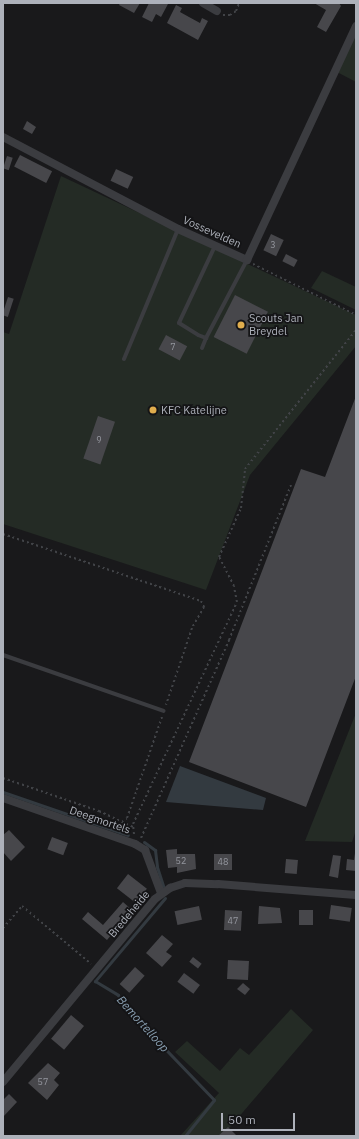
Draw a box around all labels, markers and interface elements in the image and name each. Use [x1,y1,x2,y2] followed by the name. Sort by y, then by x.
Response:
[181,213,243,251] street label: Vossevelden
[270,240,276,250] house number: 3
[249,312,303,338] place label: Scouts Jan Breydel
[236,320,246,330] marker: Scouts Jan Breydel
[170,342,176,352] house number: 7
[161,403,227,417] place label: KFC Katelijne
[148,405,158,415] marker: KFC Katelijne
[96,435,102,445] house number: 9
[68,803,132,837] street label: Deegmortels
[176,856,186,866] house number: 52
[218,857,228,867] house number: 48
[106,888,152,940] street label: Bredeheide
[228,916,238,926] house number: 47
[114,993,172,1055] water label: Bemortelloop
[38,1077,48,1087] house number: 57
[223,1105,297,1131] scale bar
[228,1112,256,1127] text: 50 m

